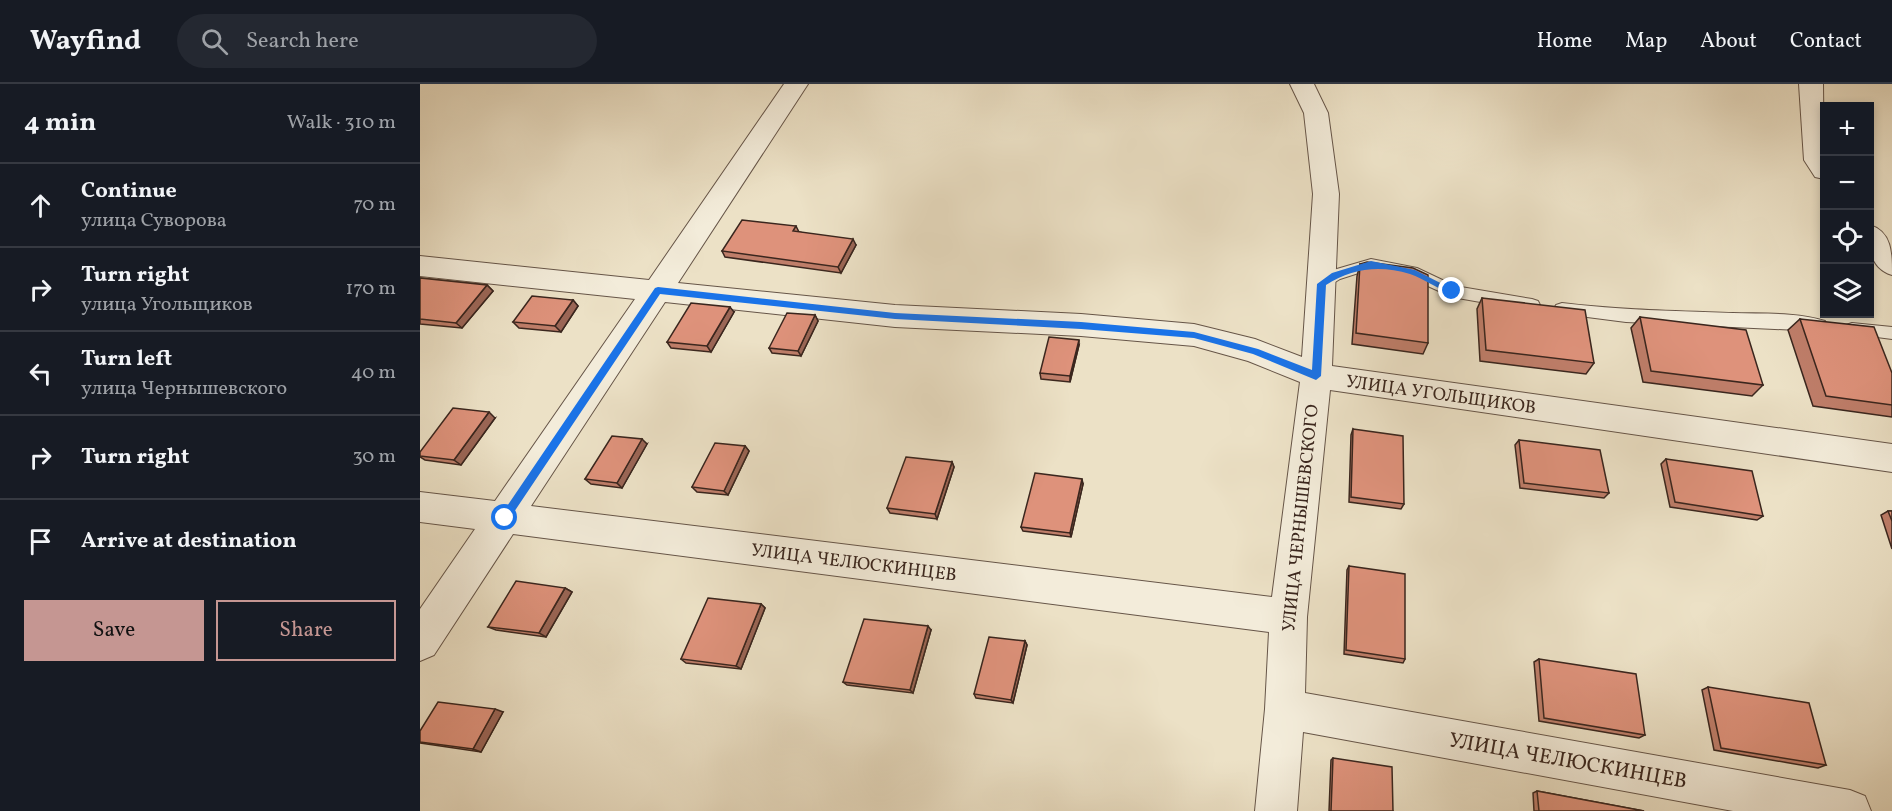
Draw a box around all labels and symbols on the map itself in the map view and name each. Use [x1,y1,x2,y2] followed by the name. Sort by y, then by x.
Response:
[1438,277,1464,303] route end
[1344,370,1537,421] street label: УЛИЦА УГОЛЬЩИКОВ
[1277,403,1326,633] street label: УЛИЦА ЧЕРНЫШЕВСКОГО
[491,504,517,530] route start
[750,538,958,589] street label: УЛИЦА ЧЕЛЮСКИНЦЕВ
[1446,726,1689,797] street label: УЛИЦА ЧЕЛЮСКИНЦЕВ

